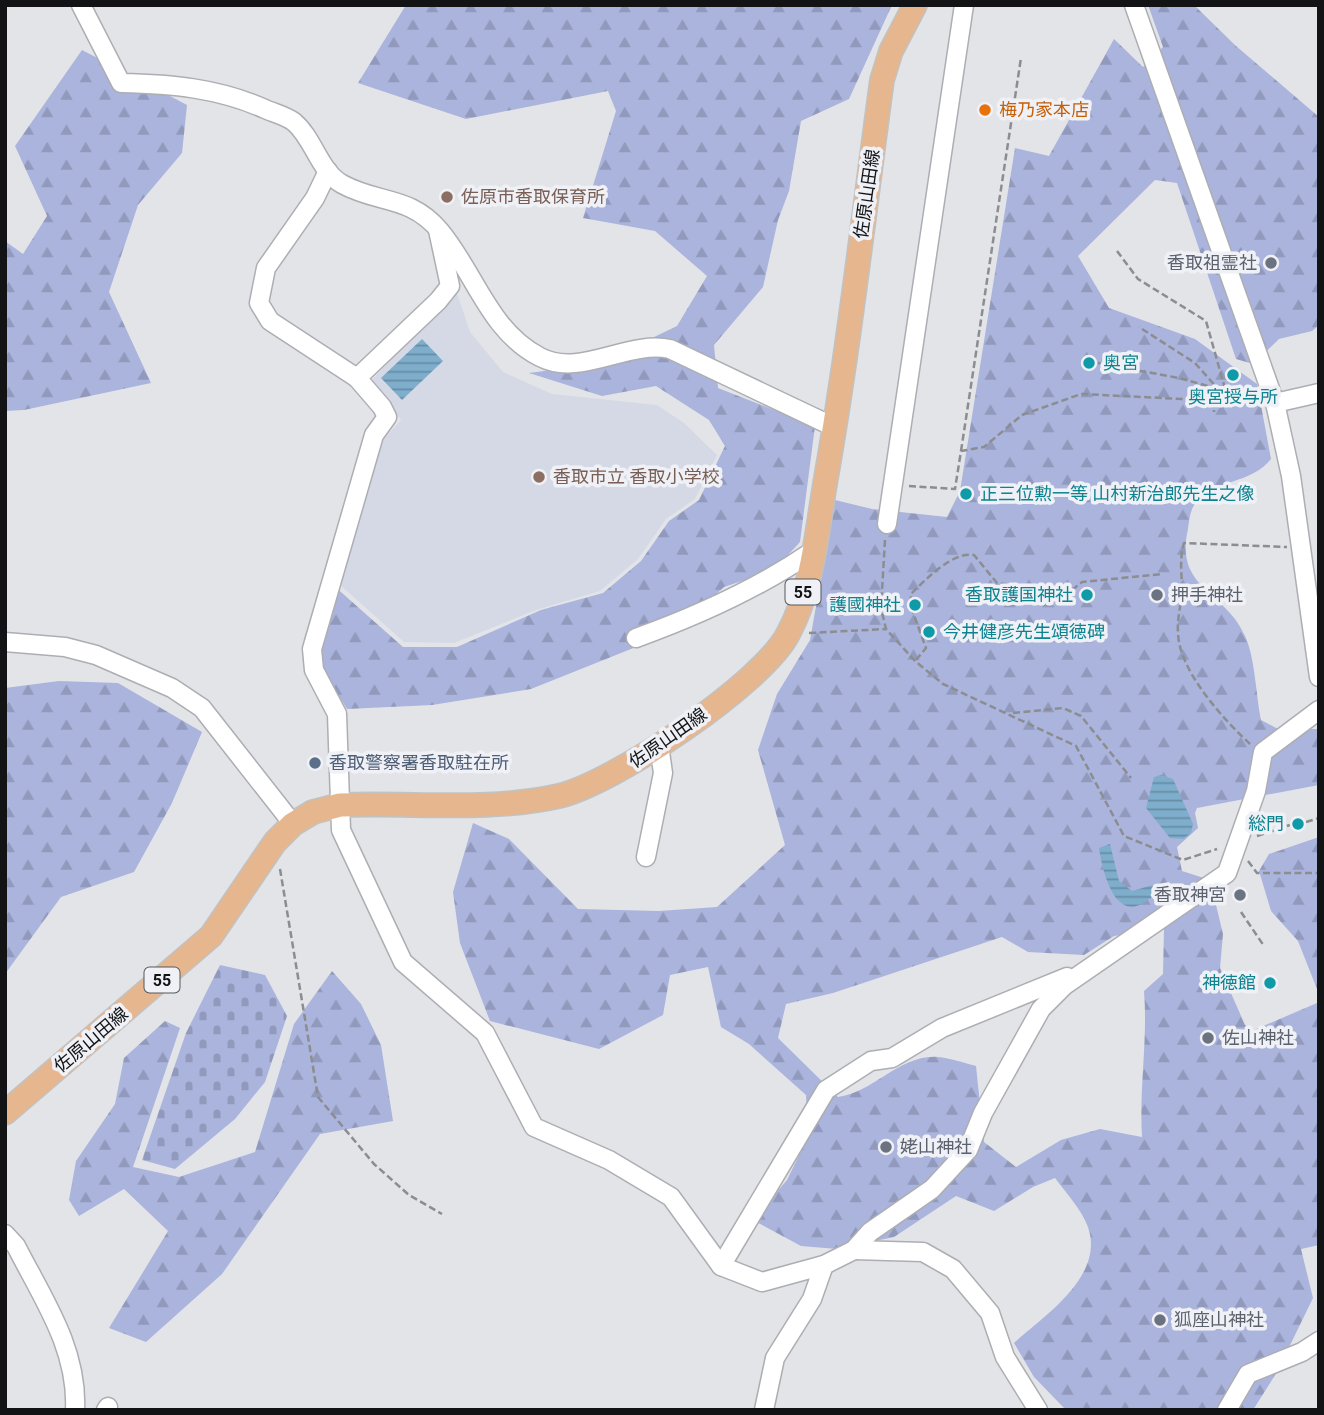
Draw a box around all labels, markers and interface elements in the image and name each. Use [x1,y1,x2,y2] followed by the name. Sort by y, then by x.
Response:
[999,99,1089,120] place label: 梅乃家本店
[977,102,993,118] marker: 梅乃家本店
[850,148,883,240] street label: 佐原山田線
[461,186,605,207] place label: 佐原市香取保育所
[439,189,455,205] marker: 佐原市香取保育所
[1167,252,1257,273] place label: 香取祖霊社
[1263,255,1279,271] marker: 香取祖霊社
[1103,352,1139,373] place label: 奥宮
[1081,355,1097,371] marker: 奥宮
[1225,367,1241,383] marker: 奥宮授与所
[1188,386,1278,407] place label: 奥宮授与所
[553,466,719,487] place label: 香取市立 香取小学校
[531,469,547,485] marker: 香取市立 香取小学校
[980,483,1254,504] place label: 正三位勲一等 山村新治郎先生之像
[958,486,974,502] marker: 正三位勲一等 山村新治郎先生之像
[786,580,820,604] road number: 55
[965,584,1073,605] place label: 香取護国神社
[1171,584,1243,605] place label: 押手神社
[1079,587,1095,603] marker: 香取護国神社
[1149,587,1165,603] marker: 押手神社
[829,594,901,615] place label: 護國神社
[907,597,923,613] marker: 護國神社
[943,621,1105,642] place label: 今井健彦先生頌徳碑
[921,624,937,640] marker: 今井健彦先生頌徳碑
[625,703,711,772] street label: 佐原山田線
[329,752,509,773] place label: 香取警察署香取駐在所
[307,755,323,771] marker: 香取警察署香取駐在所
[1248,813,1284,834] place label: 総門
[1290,816,1306,832] marker: 総門
[1154,884,1226,905] place label: 香取神宮
[1232,887,1248,903] marker: 香取神宮
[144,968,180,992] road number: 55
[1202,972,1256,993] place label: 神徳館
[1262,975,1278,991] marker: 神徳館
[49,1003,132,1077] street label: 佐原山田線
[1222,1027,1294,1048] place label: 佐山神社
[1200,1030,1216,1046] marker: 佐山神社
[900,1136,972,1157] place label: 姥山神社
[878,1139,894,1155] marker: 姥山神社
[1174,1309,1264,1330] place label: 狐座山神社
[1152,1312,1168,1328] marker: 狐座山神社

